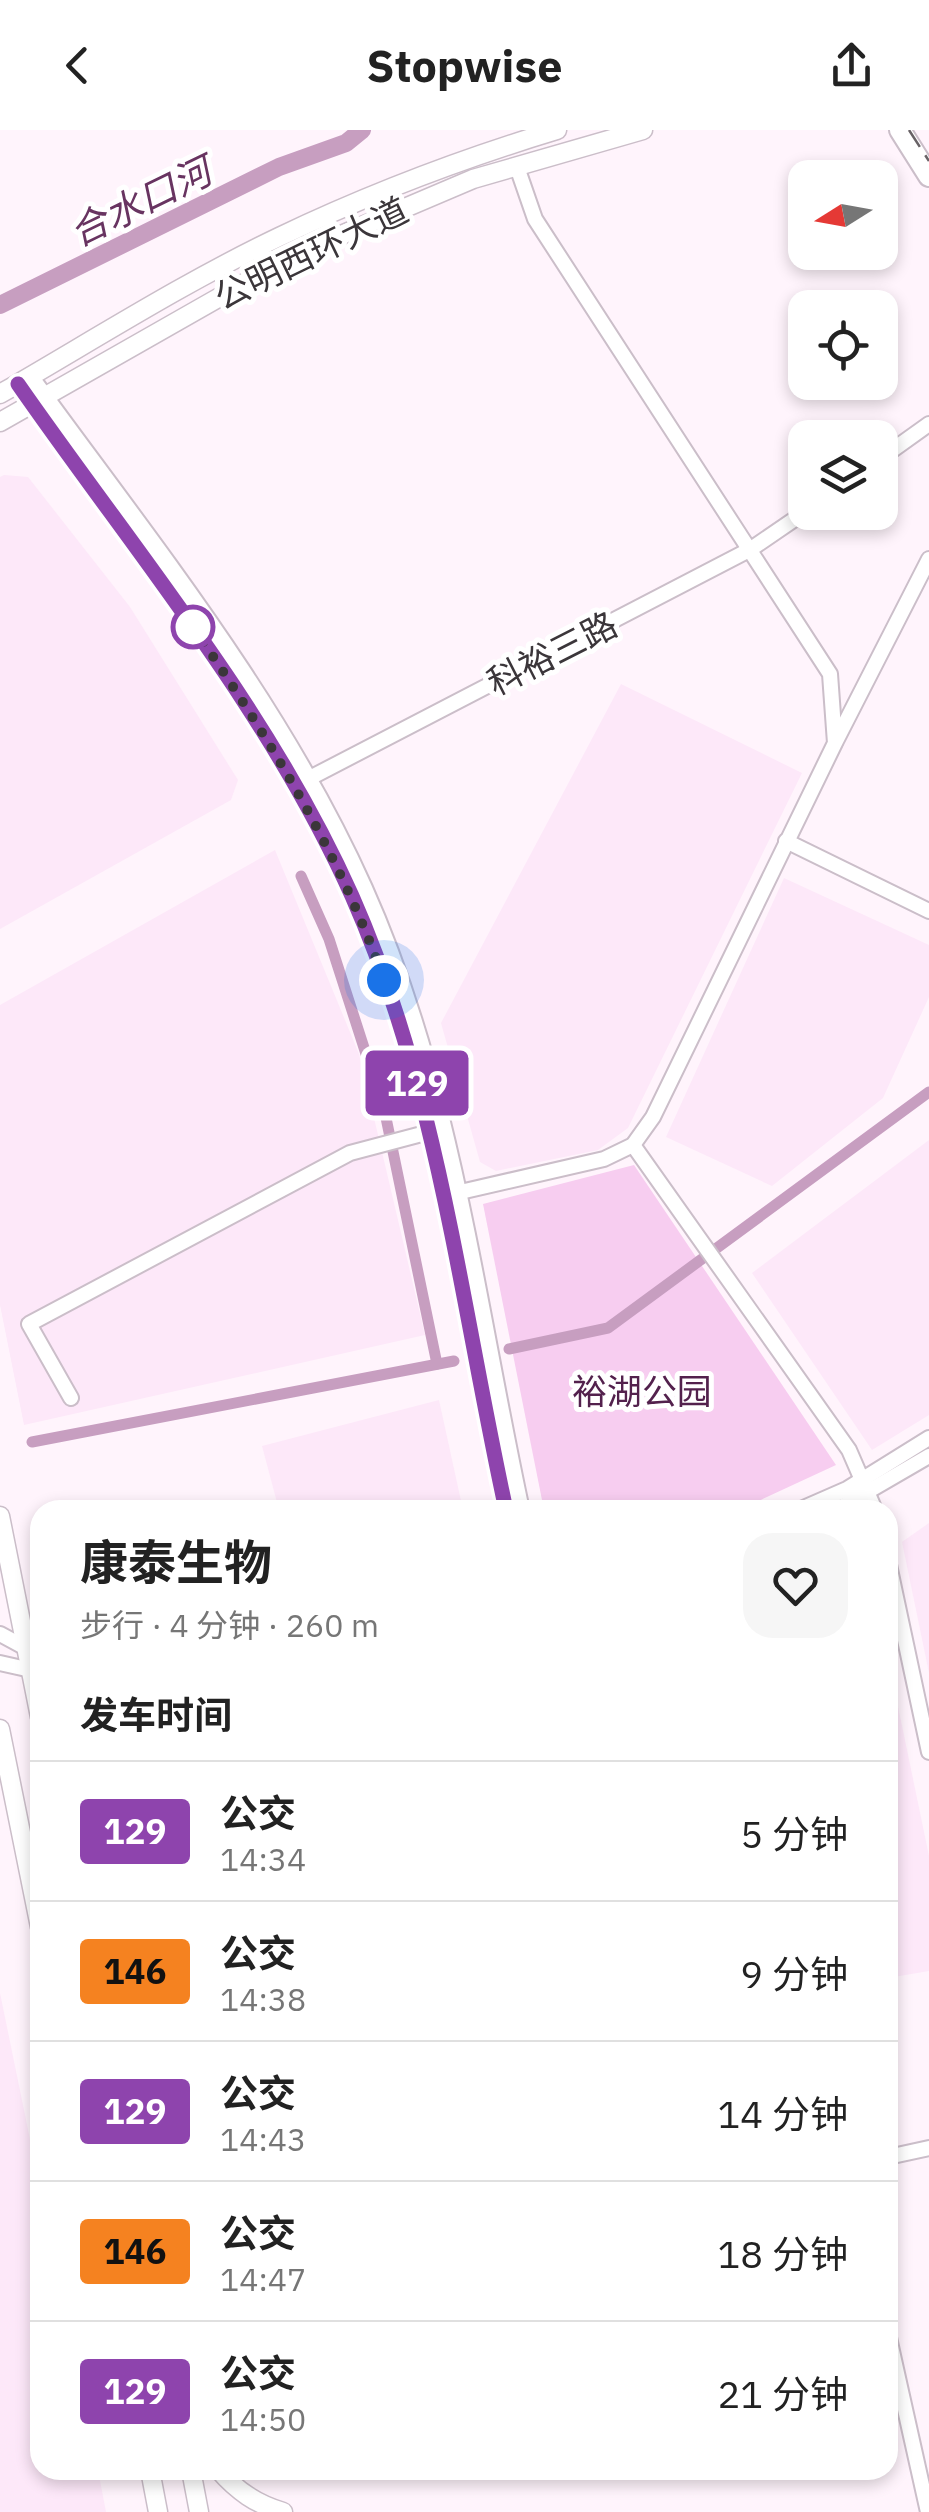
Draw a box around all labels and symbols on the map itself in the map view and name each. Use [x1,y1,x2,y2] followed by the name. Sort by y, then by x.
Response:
[61,143,225,256] water label: 合水口河
[788,160,898,270] north arrow
[207,186,415,320] street label: 公明西环大道
[479,601,625,705] street label: 科裕三路
[172,606,214,648] unlabelled marker
[359,955,409,1005] your location
[360,1050,474,1116] line badge: 129
[572,1368,712,1414] park label: 裕湖公园

